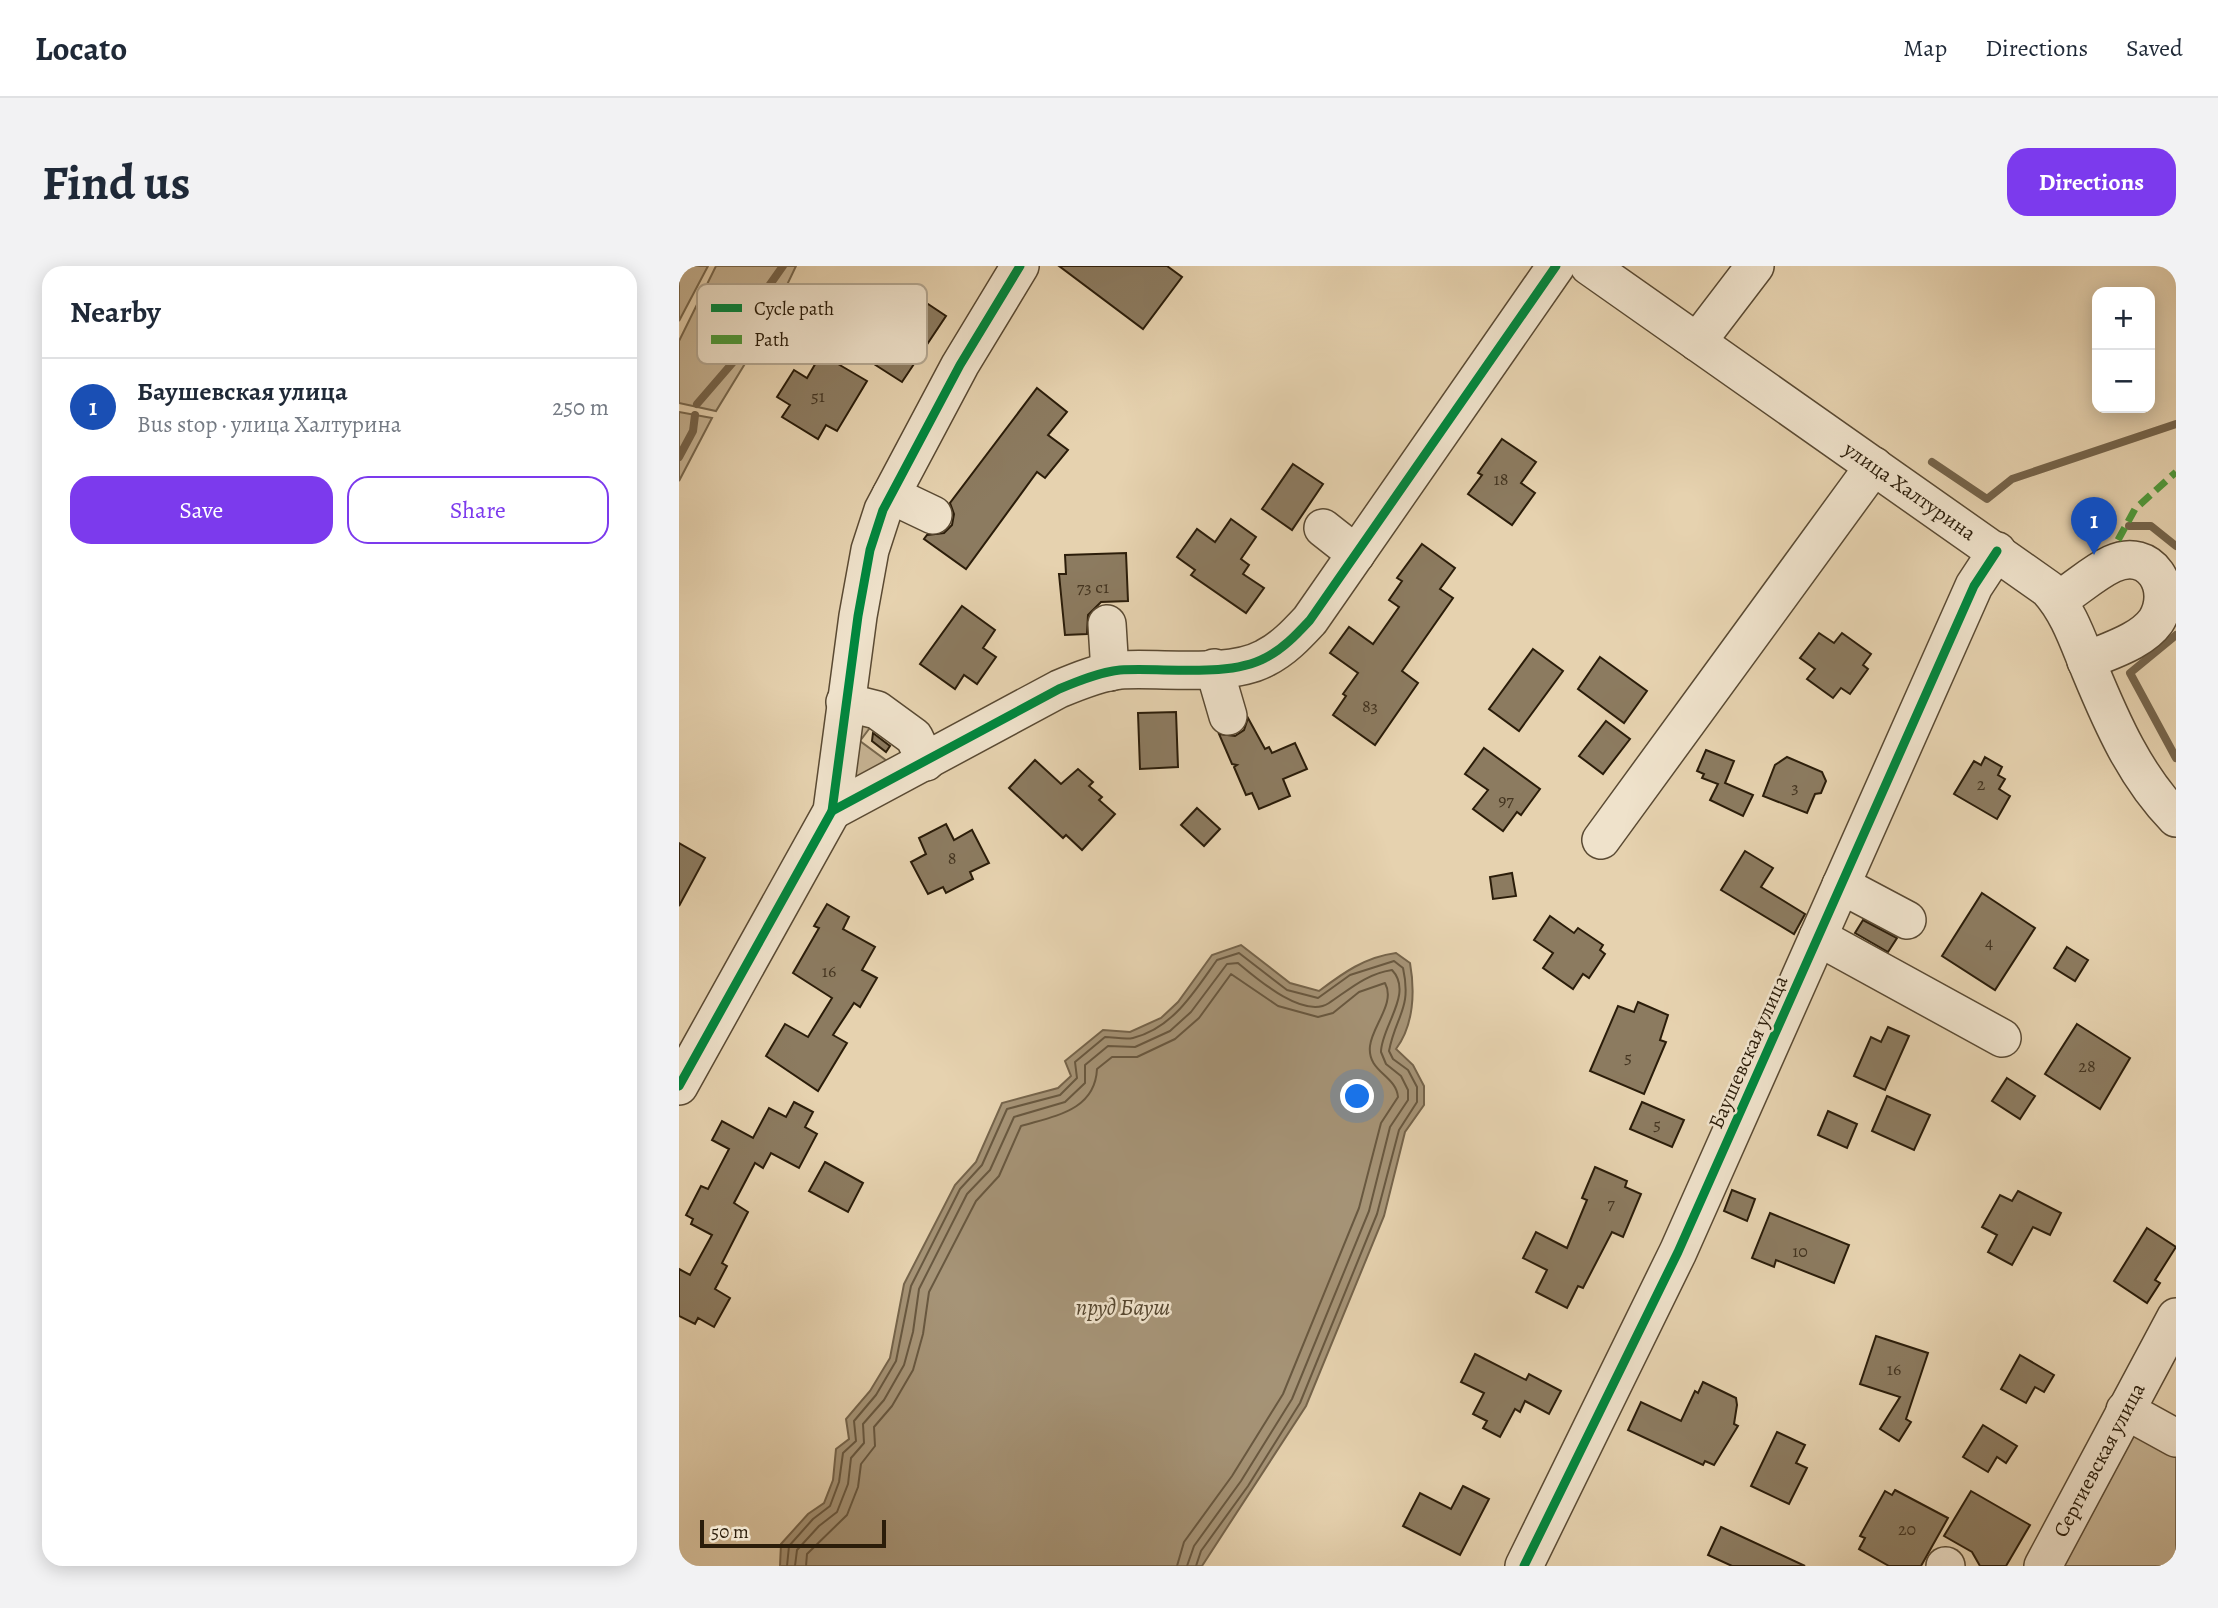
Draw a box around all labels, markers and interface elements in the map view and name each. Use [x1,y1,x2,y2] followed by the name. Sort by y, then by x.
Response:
[35,26,127,71] text: Locato
[1903,32,1947,64] text: Map
[1985,32,2088,64] text: Directions
[2126,32,2183,64] text: Saved
[2007,148,2176,216] button: Directions
[42,149,190,216] text: Find us
[697,284,927,364] legend
[2092,287,2155,413] map controls
[2092,287,2155,350] button: +
[70,292,161,332] text: Nearby
[754,296,834,322] text: Cycle path
[754,327,789,353] text: Path
[2092,350,2155,413] button: −
[137,374,348,409] text: Баушевская улица
[811,384,825,408] house number: 51
[89,392,97,423] text: 1
[552,392,609,423] text: 250 m
[137,409,401,440] text: Bus stop · улица Халтурина
[1837,434,1982,547] street label: улица Халтурина
[1494,467,1508,491] house number: 18
[70,476,333,544] button: Save
[347,476,609,544] button: Share
[2071,497,2117,555] pin: 1
[1077,575,1109,599] house number: 73 с1
[1362,694,1378,718] house number: 83
[1977,772,1986,796] house number: 2
[1791,775,1799,799] house number: 3
[1498,788,1514,812] house number: 97
[948,846,956,870] house number: 8
[1985,930,1993,954] house number: 4
[822,959,836,983] house number: 16
[1702,971,1795,1133] street label: Баушевская улица
[1624,1045,1632,1069] house number: 5
[2078,1054,2096,1078] house number: 28
[1340,1079,1374,1113] your location
[1653,1112,1661,1136] house number: 5
[1607,1191,1615,1215] house number: 7
[1792,1239,1808,1263] house number: 10
[1076,1292,1170,1323] water label: пруд Бауш
[1887,1357,1901,1381] house number: 16
[2046,1378,2152,1542] street label: Сергиевская улица
[700,1517,885,1549] scale bar
[1898,1517,1916,1541] house number: 20
[711,1519,749,1545] text: 50 m

